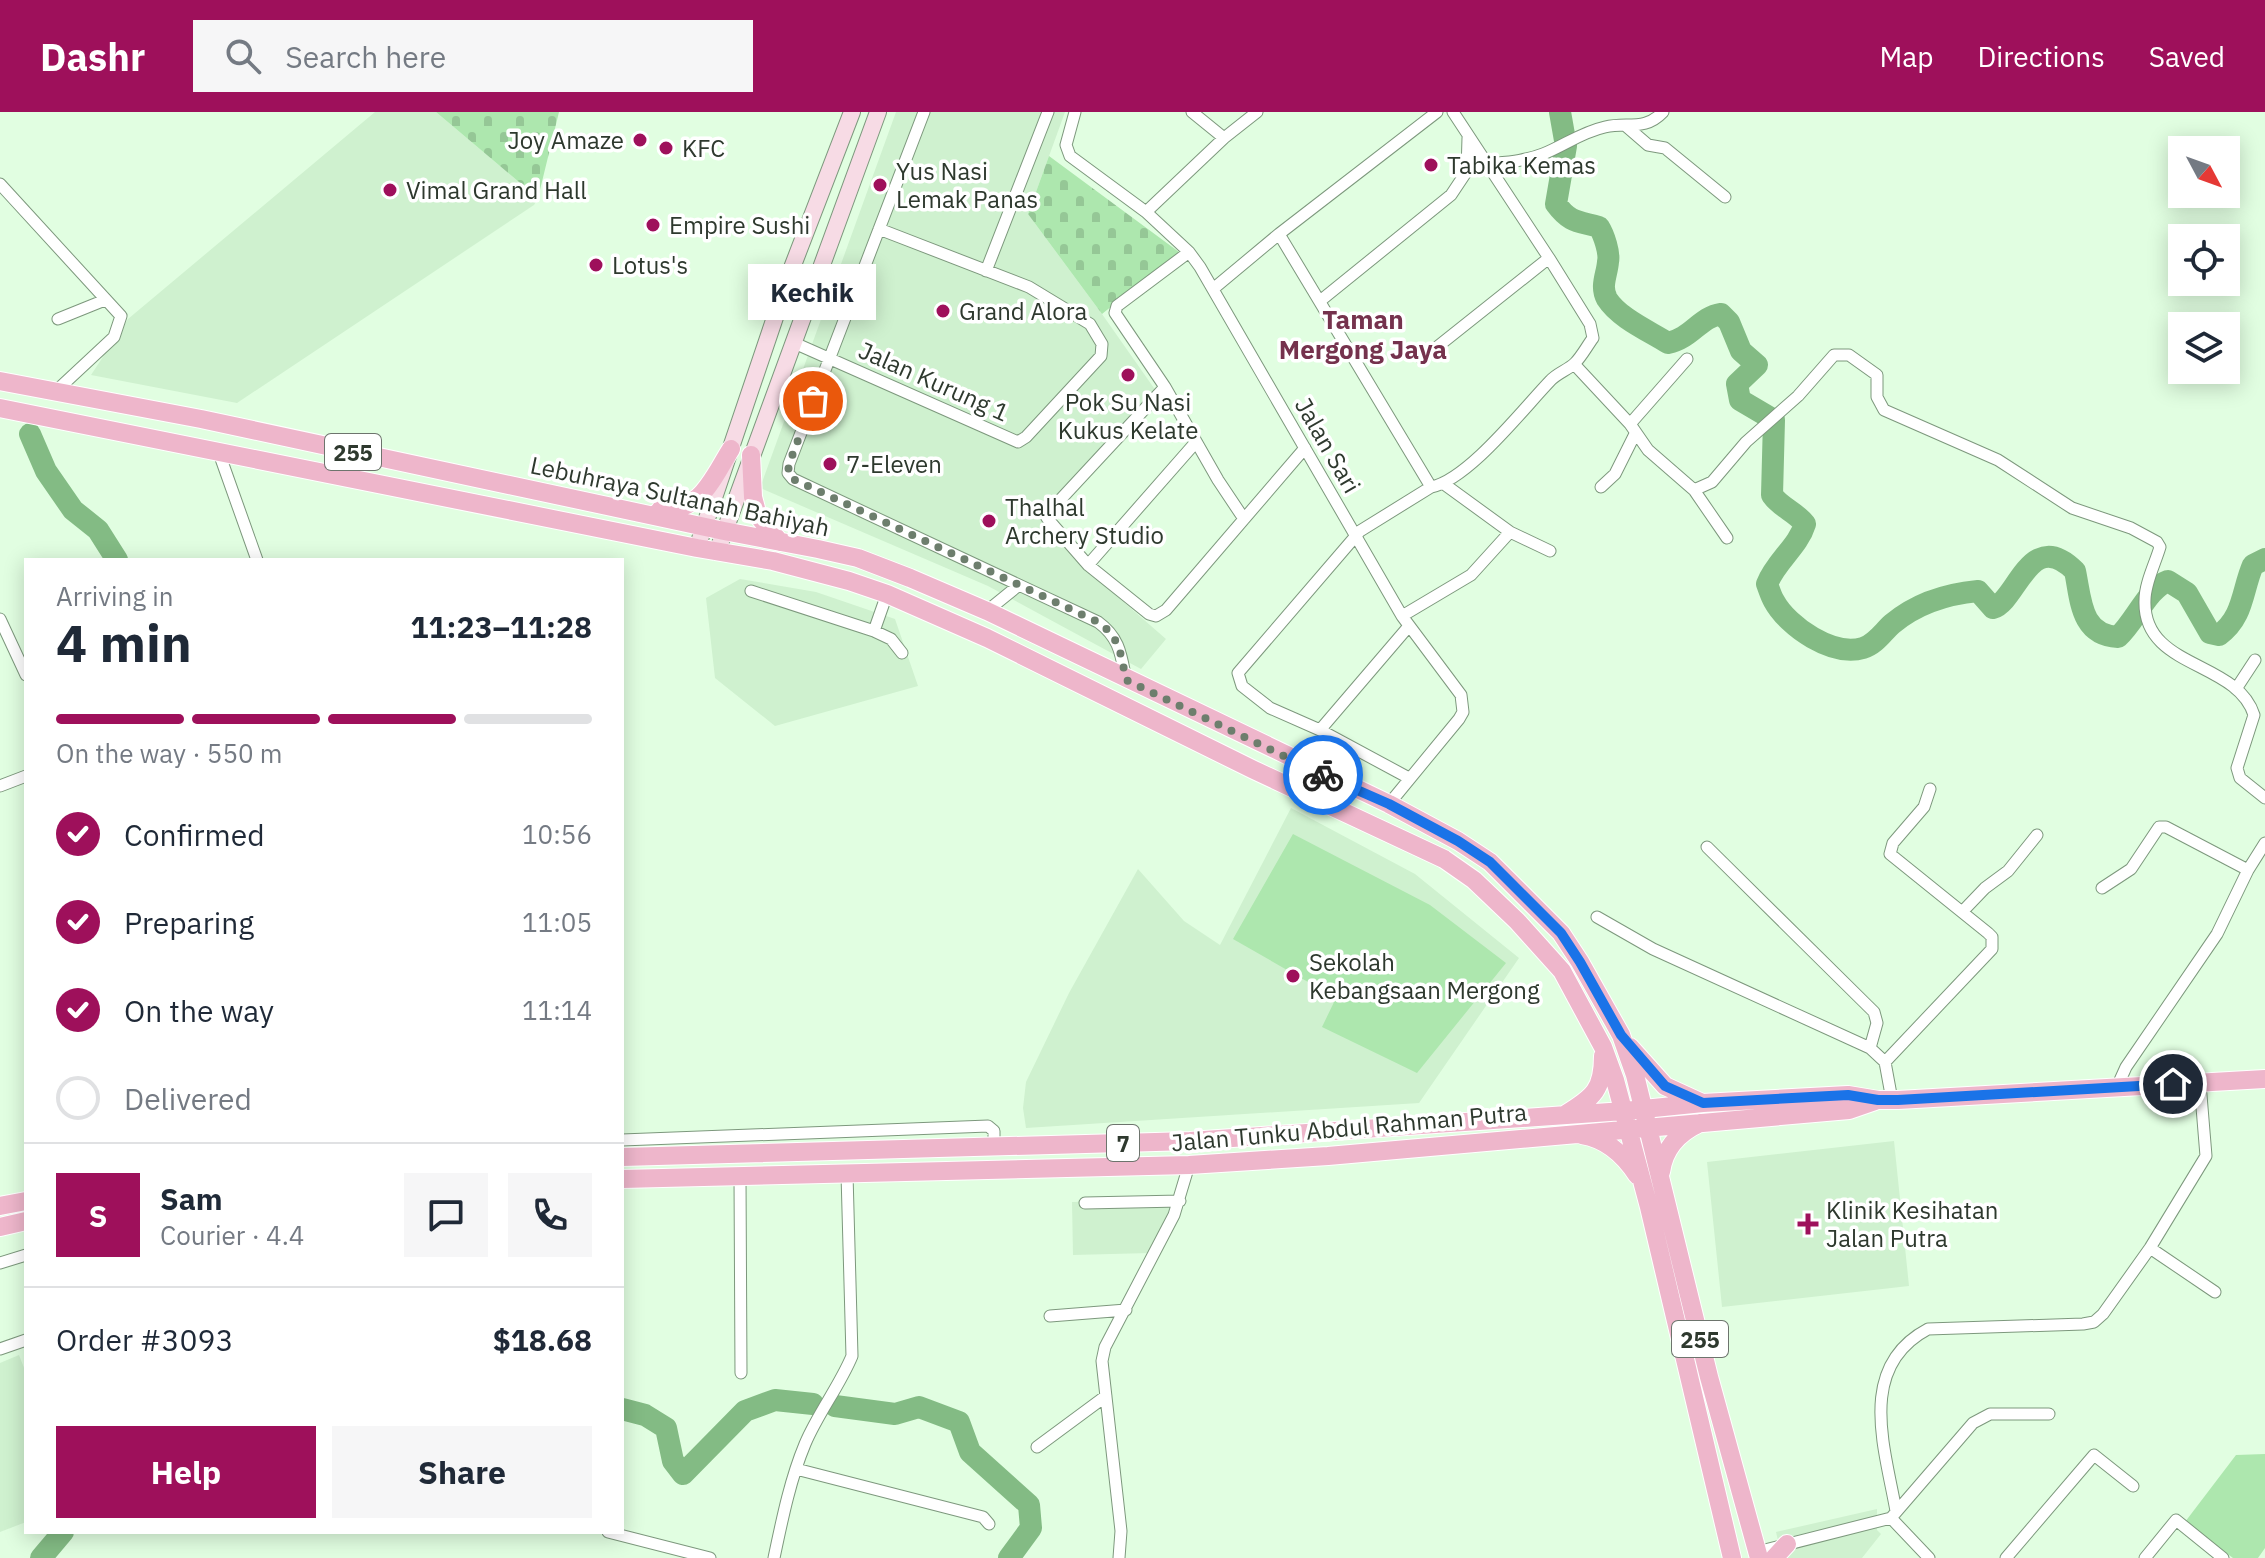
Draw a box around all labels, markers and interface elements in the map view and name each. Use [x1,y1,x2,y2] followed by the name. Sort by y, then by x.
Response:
[193,20,753,92] search box
[40,32,145,81] text: Dashr
[221,34,265,78] icon: search
[285,37,446,76] text: Search here
[1879,38,1933,75] text: Map
[1977,38,2105,75] text: Directions
[2149,38,2225,75] text: Saved
[508,124,624,156] place label: Joy Amaze
[631,131,649,149] marker: Joy Amaze
[682,132,725,164] place label: KFC
[2168,136,2240,208] north arrow
[2168,136,2240,384] map controls
[657,139,675,157] marker: KFC
[1447,149,1596,181] place label: Tabika Kemas
[896,155,1038,215] place label: Yus Nasi Lemak Panas
[1422,156,1440,174] marker: Tabika Kemas
[406,174,587,206] place label: Vimal Grand Hall
[871,176,889,194] marker: Yus Nasi Lemak Panas
[381,181,399,199] marker: Vimal Grand Hall
[669,209,810,241] place label: Empire Sushi
[644,216,662,234] marker: Empire Sushi
[2168,224,2240,296] button: locate
[612,249,688,281] place label: Lotus's
[587,256,605,274] marker: Lotus's
[749,265,877,321] callout: Kechik
[770,275,854,309] text: Kechik
[959,295,1087,327] place label: Grand Alora
[934,302,952,320] marker: Grand Alora
[1279,302,1447,366] district label: Taman Mergong Jaya
[2168,312,2240,384] button: layers
[854,334,1014,428] street label: Jalan Kurung 1
[1119,366,1137,384] marker: Pok Su Nasi Kukus Kelate
[779,367,847,435] pin
[791,379,835,423] icon: bag
[1058,386,1198,446] place label: Pok Su Nasi Kukus Kelate
[1288,391,1368,499] street label: Jalan Sari
[325,434,381,470] road number: 255
[846,448,942,480] place label: 7-Eleven
[528,449,832,543] street label: Lebuhraya Sultanah Bahiyah
[821,455,839,473] marker: 7-Eleven
[1005,491,1164,551] place label: Thalhal Archery Studio
[980,512,998,530] marker: Thalhal Archery Studio
[56,579,173,613] text: Arriving in
[411,607,592,646] text: 11:23–11:28
[56,609,192,676] text: 4 min
[1283,735,1363,815] courier
[56,736,282,770] text: On the way · 550 m
[1301,753,1345,797] icon: bike
[56,812,100,856] icon: check
[124,815,265,854] text: Confirmed
[522,817,592,851] text: 10:56
[56,900,100,944] icon: check
[124,903,254,942] text: Preparing
[522,905,592,939] text: 11:05
[1309,946,1540,1006] place label: Sekolah Kebangsaan Mergong
[1284,967,1302,985] marker: Sekolah Kebangsaan Mergong
[56,988,100,1032] icon: check
[124,991,274,1030] text: On the way
[522,993,592,1027] text: 11:14
[2139,1050,2207,1118] pin
[2151,1062,2195,1106] icon: home
[124,1079,252,1118] text: Delivered
[1170,1095,1528,1158] street label: Jalan Tunku Abdul Rahman Putra
[1107,1125,1139,1161] road number: 7
[404,1173,488,1257] button: chat
[508,1173,592,1257] button: phone
[160,1179,223,1218] text: Sam
[1826,1194,1999,1254] place label: Klinik Kesihatan Jalan Putra
[89,1196,107,1235] text: S
[1797,1213,1819,1235] marker: Klinik Kesihatan Jalan Putra
[160,1218,304,1252] text: Courier · 4.4
[56,1320,233,1359] text: Order #3093
[493,1320,592,1359] text: $18.68
[1672,1321,1728,1357] road number: 255
[56,1426,316,1518] button: Help
[332,1426,592,1518] button: Share

